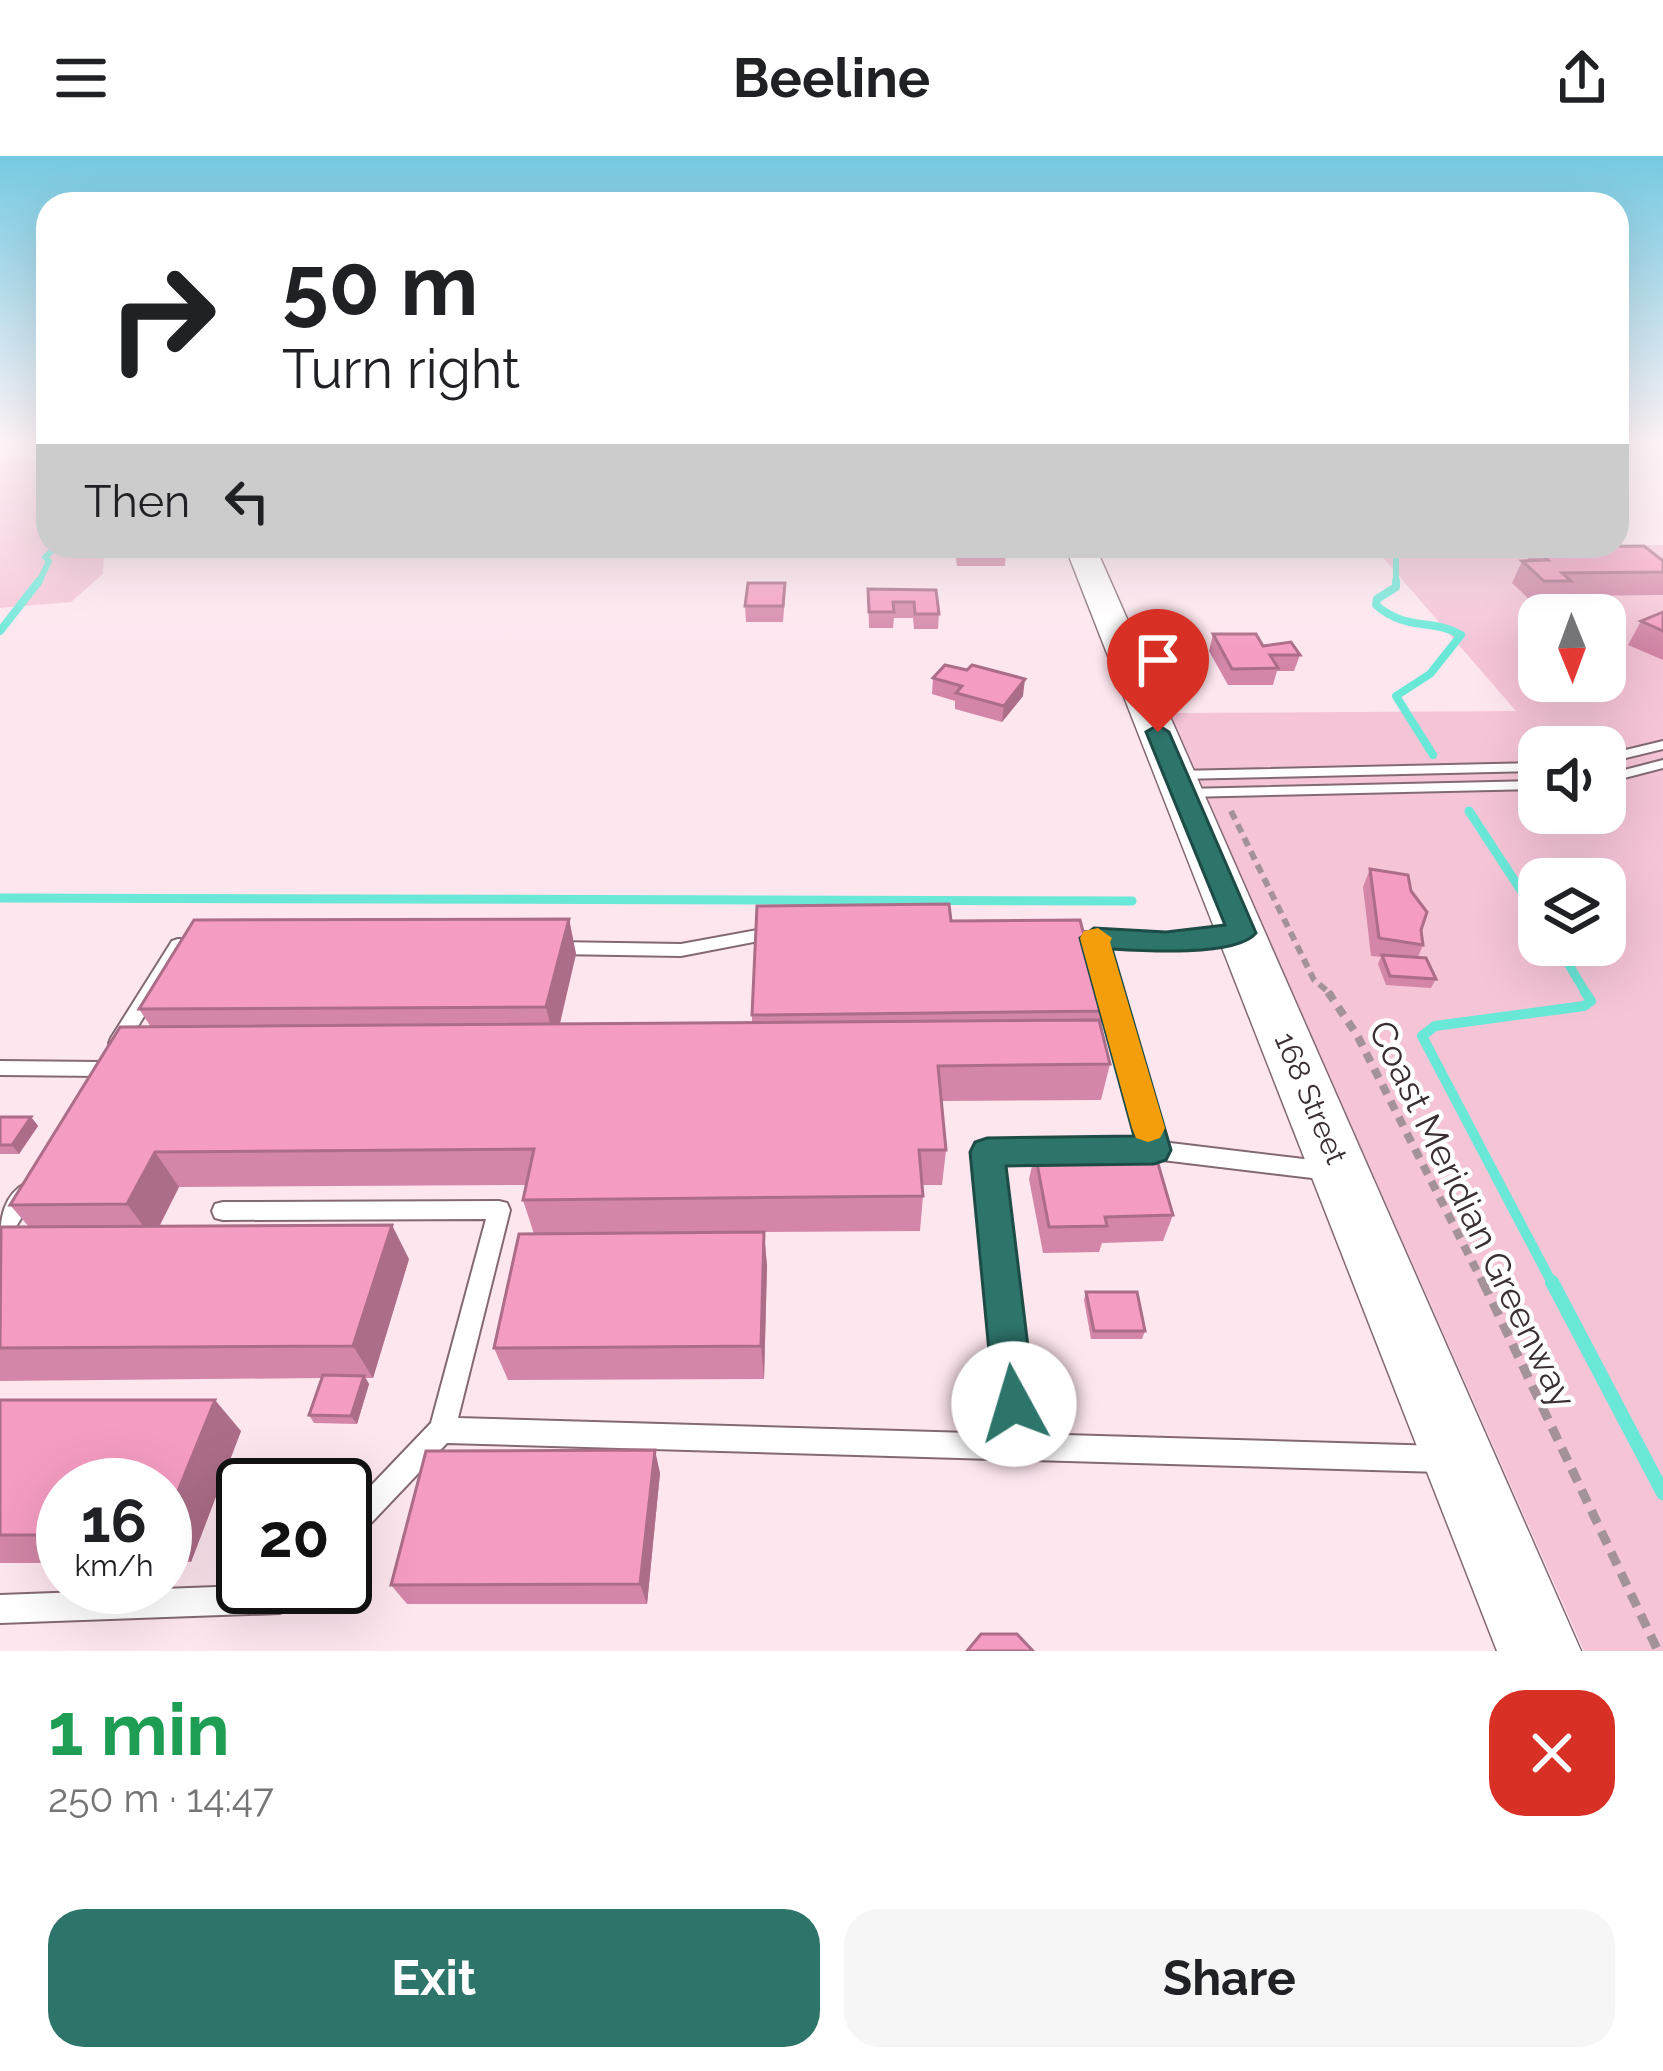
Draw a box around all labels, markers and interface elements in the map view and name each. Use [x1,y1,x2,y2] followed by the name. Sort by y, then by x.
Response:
[48,45,114,111] icon: menu
[1549,45,1615,111] icon: share
[733,46,930,110] text: Beeline
[282,236,478,335] text: 50 m
[84,240,240,396] icon: right
[282,337,520,401] text: Turn right
[214,468,280,534] icon: left
[84,475,190,528] text: Then
[1518,594,1626,702] north arrow
[1518,594,1626,966] map controls
[1107,609,1209,732] pin
[1125,627,1191,693] icon: arrive
[1518,726,1626,834] button: sound
[1518,858,1626,966] button: layers
[1361,1014,1585,1414] street label: Coast Meridian Greenway
[1268,1027,1354,1169] street label: 168 Street
[951,1341,1077,1467] position arrow
[216,1458,372,1614] speed limit sign: 20
[81,1486,147,1556] text: 16
[74,1548,154,1583] text: km/h
[48,1687,230,1772] text: 1 min
[1489,1690,1615,1816] button: close
[48,1775,274,1821] text: 250 m · 14:47
[48,1909,820,2047] button: Exit
[844,1909,1615,2047] button: Share

